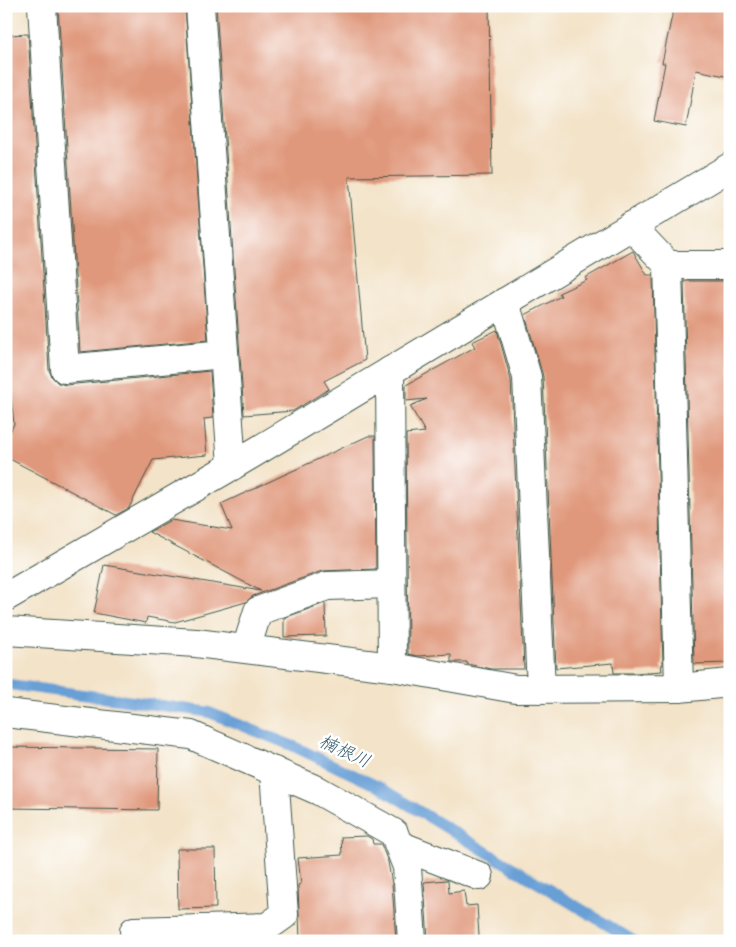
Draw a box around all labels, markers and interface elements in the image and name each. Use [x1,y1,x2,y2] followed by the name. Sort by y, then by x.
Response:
[314,725,376,777] water label: 楠根川

